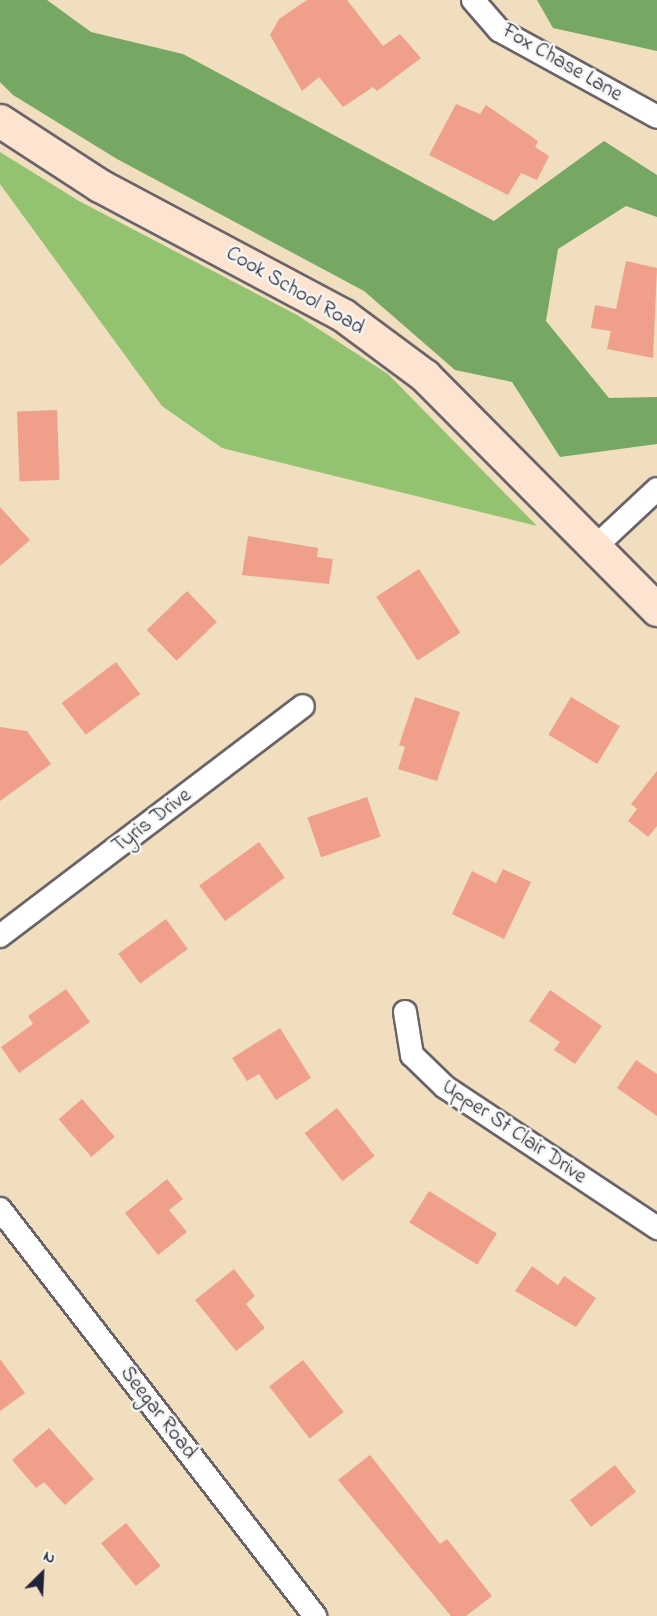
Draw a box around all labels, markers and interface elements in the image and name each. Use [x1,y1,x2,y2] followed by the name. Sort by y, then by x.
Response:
[498,18,626,108] street label: Fox Chase Lane
[221,241,369,341] street label: Cook School Road
[108,783,196,859] street label: Tyris Drive
[437,1074,591,1190] street label: Upper St Clair Drive
[114,1362,202,1464] street label: Seegar Road
[12,1544,72,1604] north arrow
[40,1544,59,1571] text: N

